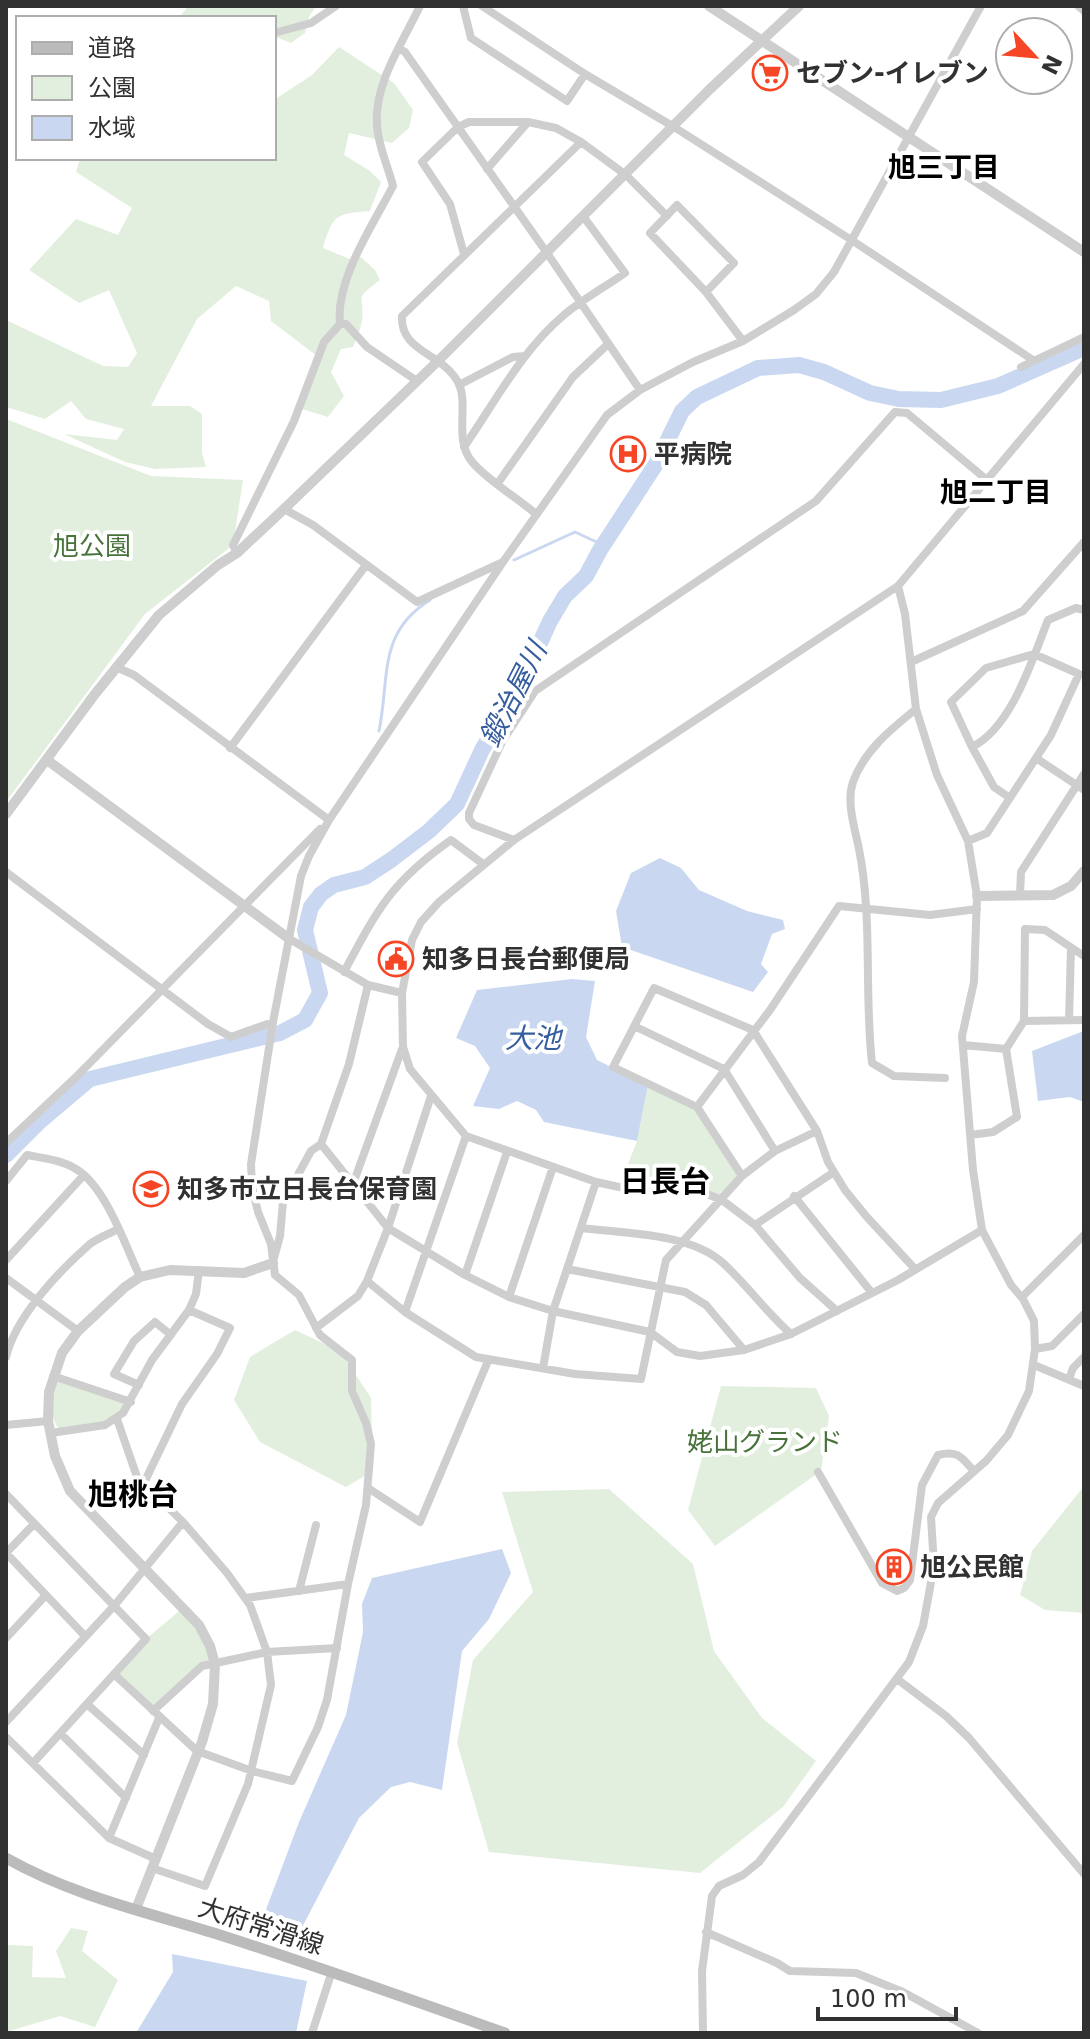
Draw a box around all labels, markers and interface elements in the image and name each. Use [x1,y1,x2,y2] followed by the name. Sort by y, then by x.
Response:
[16,16,276,160] legend
[994,16,1074,96] north arrow
[88,34,136,62] text: 道路
[1036,51,1067,78] text: N
[751,54,789,92] supermarket icon: セブン-イレブン
[796,58,989,88] place label: セブン-イレブン
[88,74,136,102] text: 公園
[88,114,136,142] text: 水域
[888,151,1000,184] district label: 旭三丁目
[609,435,647,473] hospital icon: 平病院
[654,439,732,469] place label: 平病院
[940,476,1052,509] district label: 旭二丁目
[53,531,131,561] park label: 旭公園
[473,634,555,752] water label: 鍛治屋川
[377,940,415,978] public building icon: 知多日長台郵便局
[422,944,630,974] place label: 知多日長台郵便局
[505,1022,564,1055] water label: 大池
[620,1164,710,1199] district label: 日長台
[132,1170,170,1208] school or university icon: 知多市立日長台保育園
[177,1174,437,1204] place label: 知多市立日長台保育園
[687,1427,843,1457] park label: 姥山グランド
[88,1477,178,1512] district label: 旭桃台
[875,1548,913,1586] building icon: 旭公民館
[920,1552,1024,1582] place label: 旭公民館
[195,1892,327,1960] street label: 大府常滑線
[818,1971,956,2021] scale bar
[830,1985,907,2013] text: 100 m

